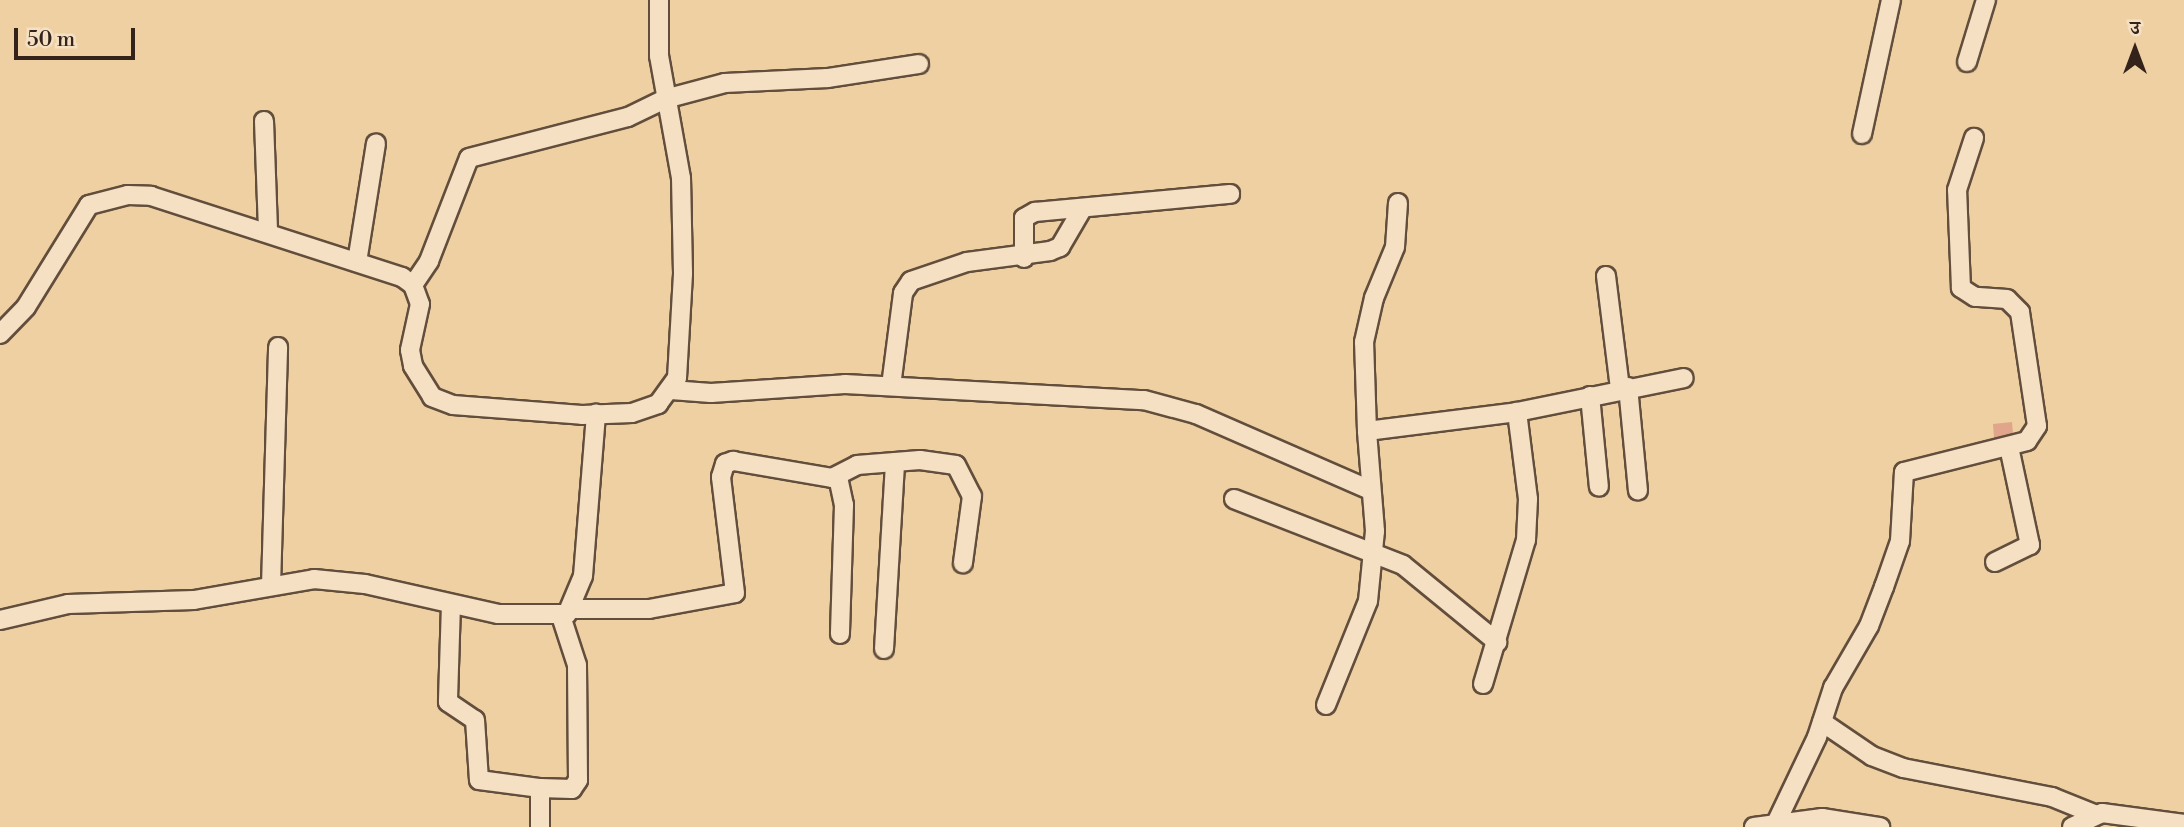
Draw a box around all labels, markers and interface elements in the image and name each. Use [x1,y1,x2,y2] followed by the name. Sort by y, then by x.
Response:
[18,14,138,58] scale bar
[2100,14,2170,84] north arrow
[2130,16,2140,40] text: उ
[27,27,75,53] text: 50 m

